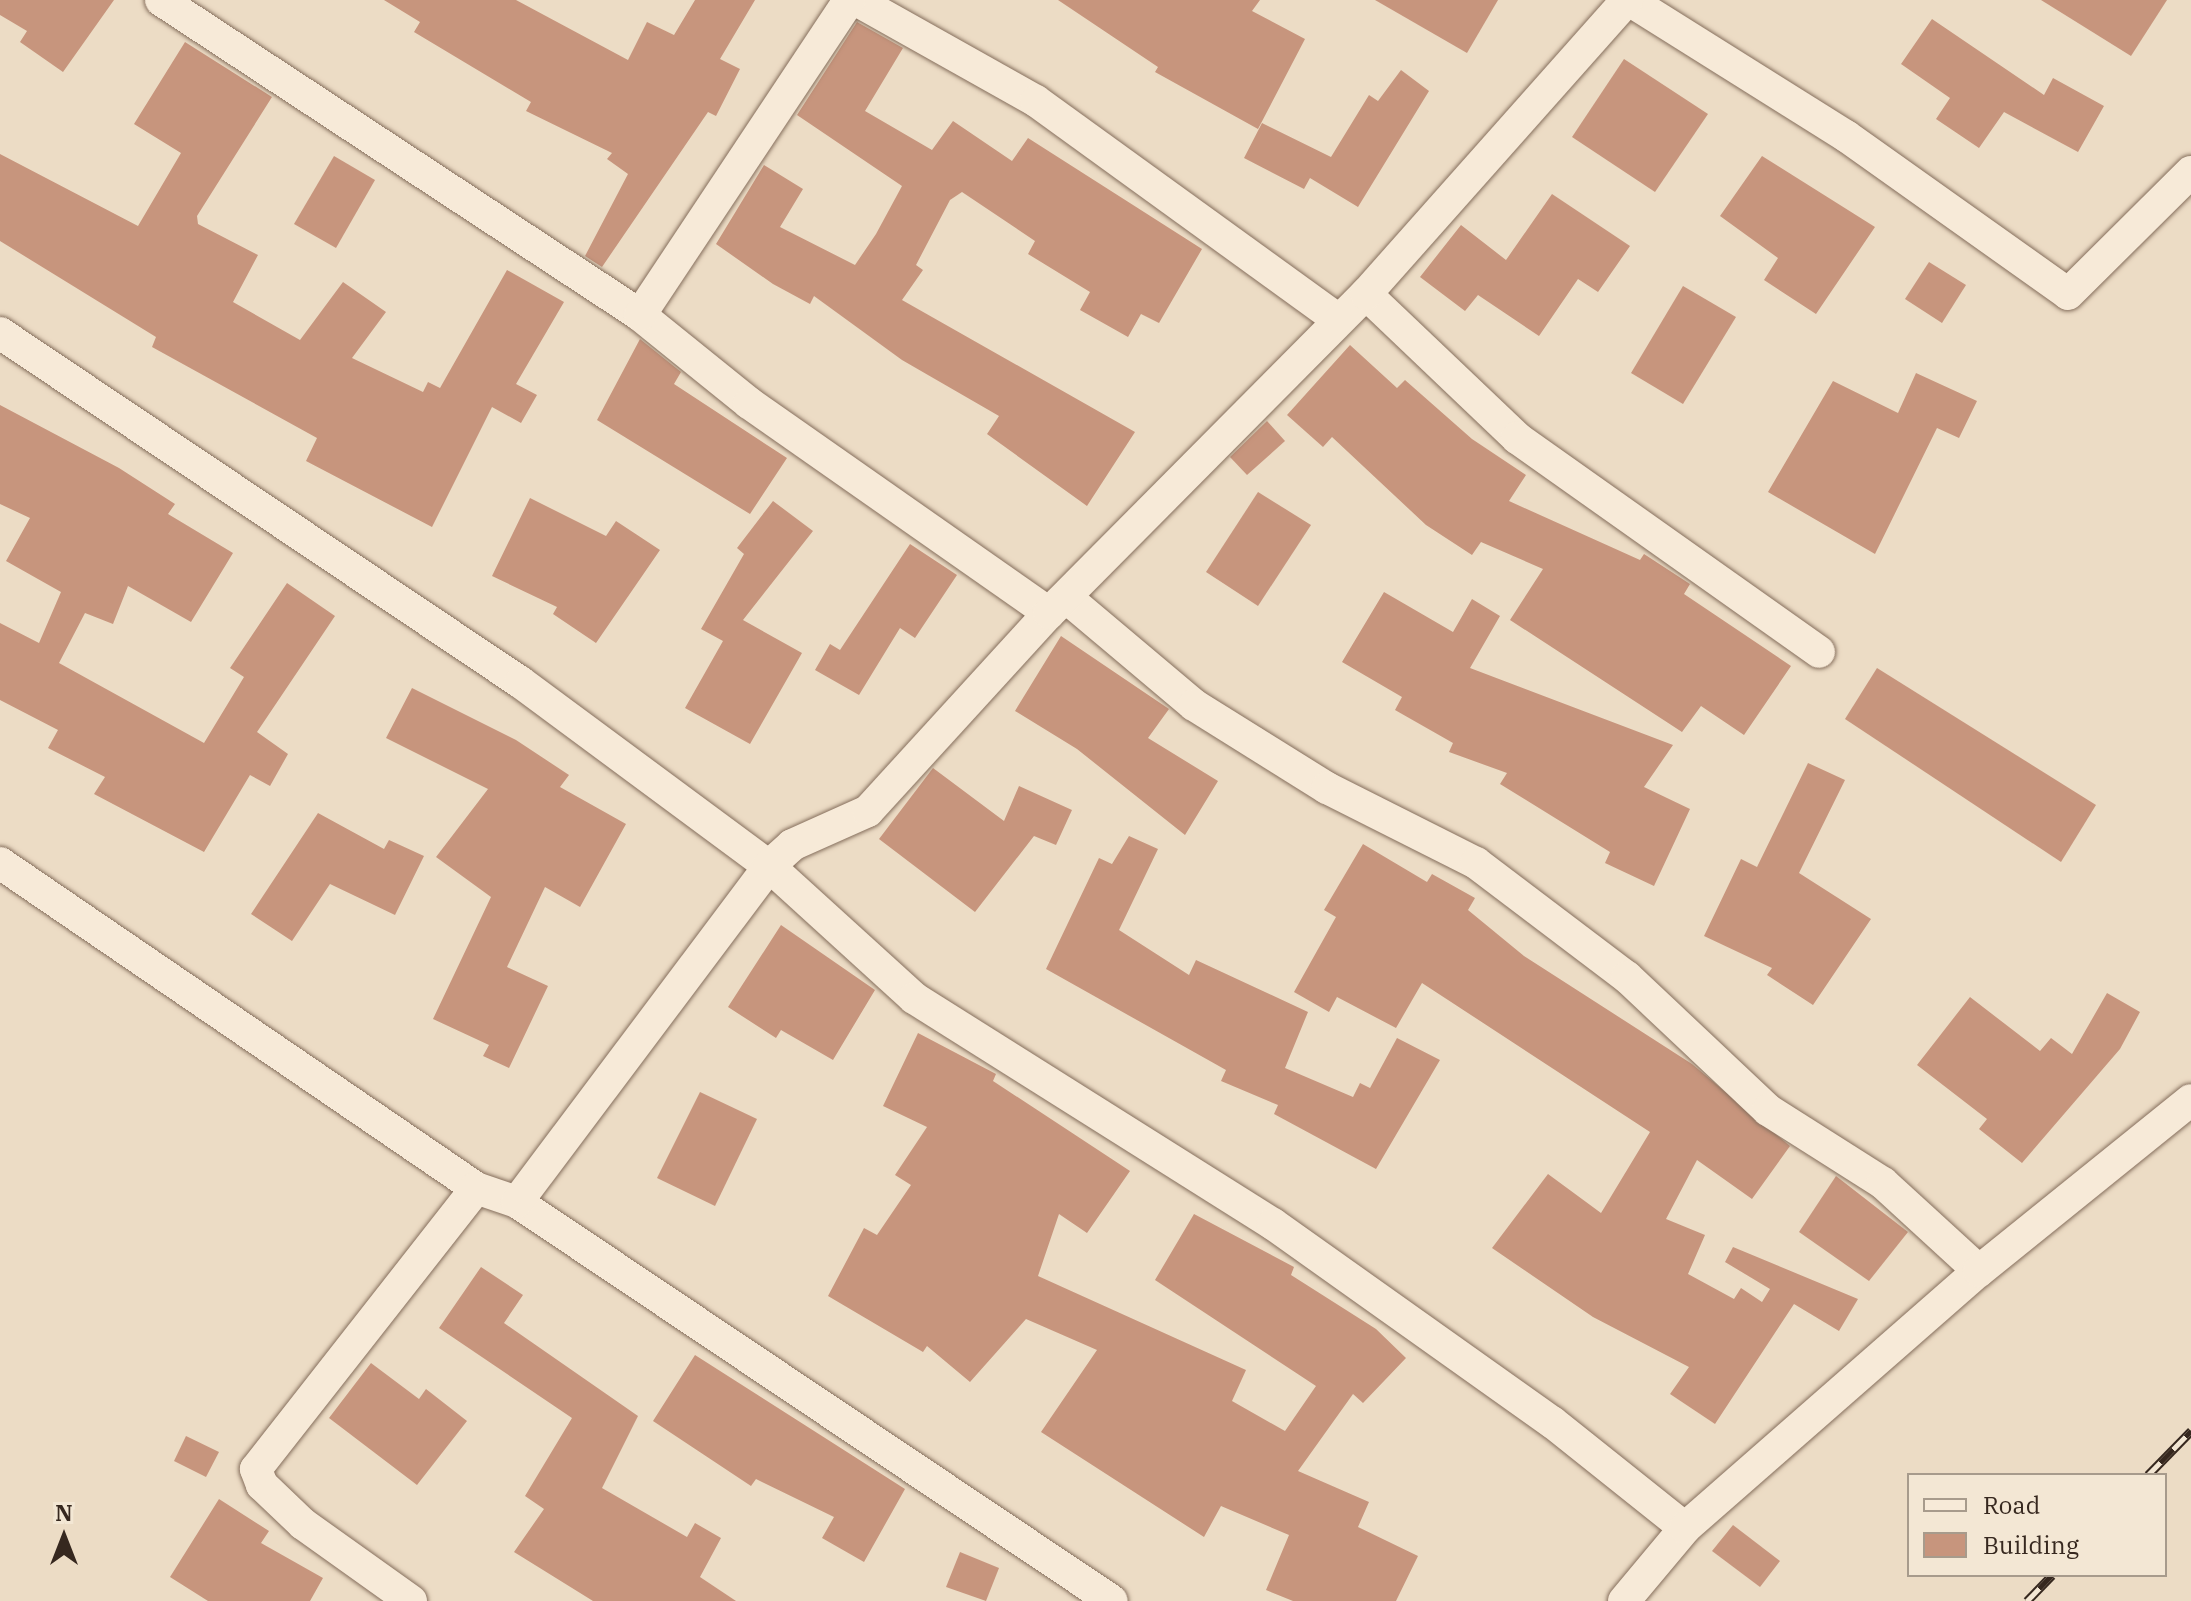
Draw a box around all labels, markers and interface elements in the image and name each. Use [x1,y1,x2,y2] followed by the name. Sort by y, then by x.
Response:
[1907,1473,2167,1577] legend
[1983,1489,2040,1521] text: Road
[24,1497,104,1577] north arrow
[55,1498,73,1527] text: N
[1983,1529,2079,1561] text: Building

